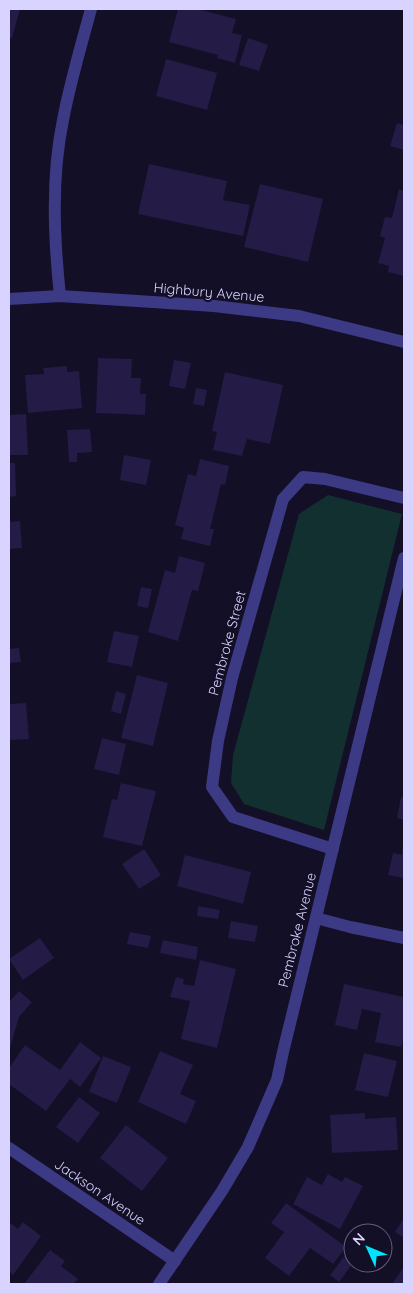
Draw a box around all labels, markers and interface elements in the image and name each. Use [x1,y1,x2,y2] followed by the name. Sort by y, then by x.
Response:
[153,278,265,306] street label: Highbury Avenue
[204,588,250,698] street label: Pembroke Street
[274,871,320,989] street label: Pembroke Avenue
[51,1155,149,1229] street label: Jackson Avenue
[343,1223,393,1273] north arrow
[349,1229,369,1249] text: N

